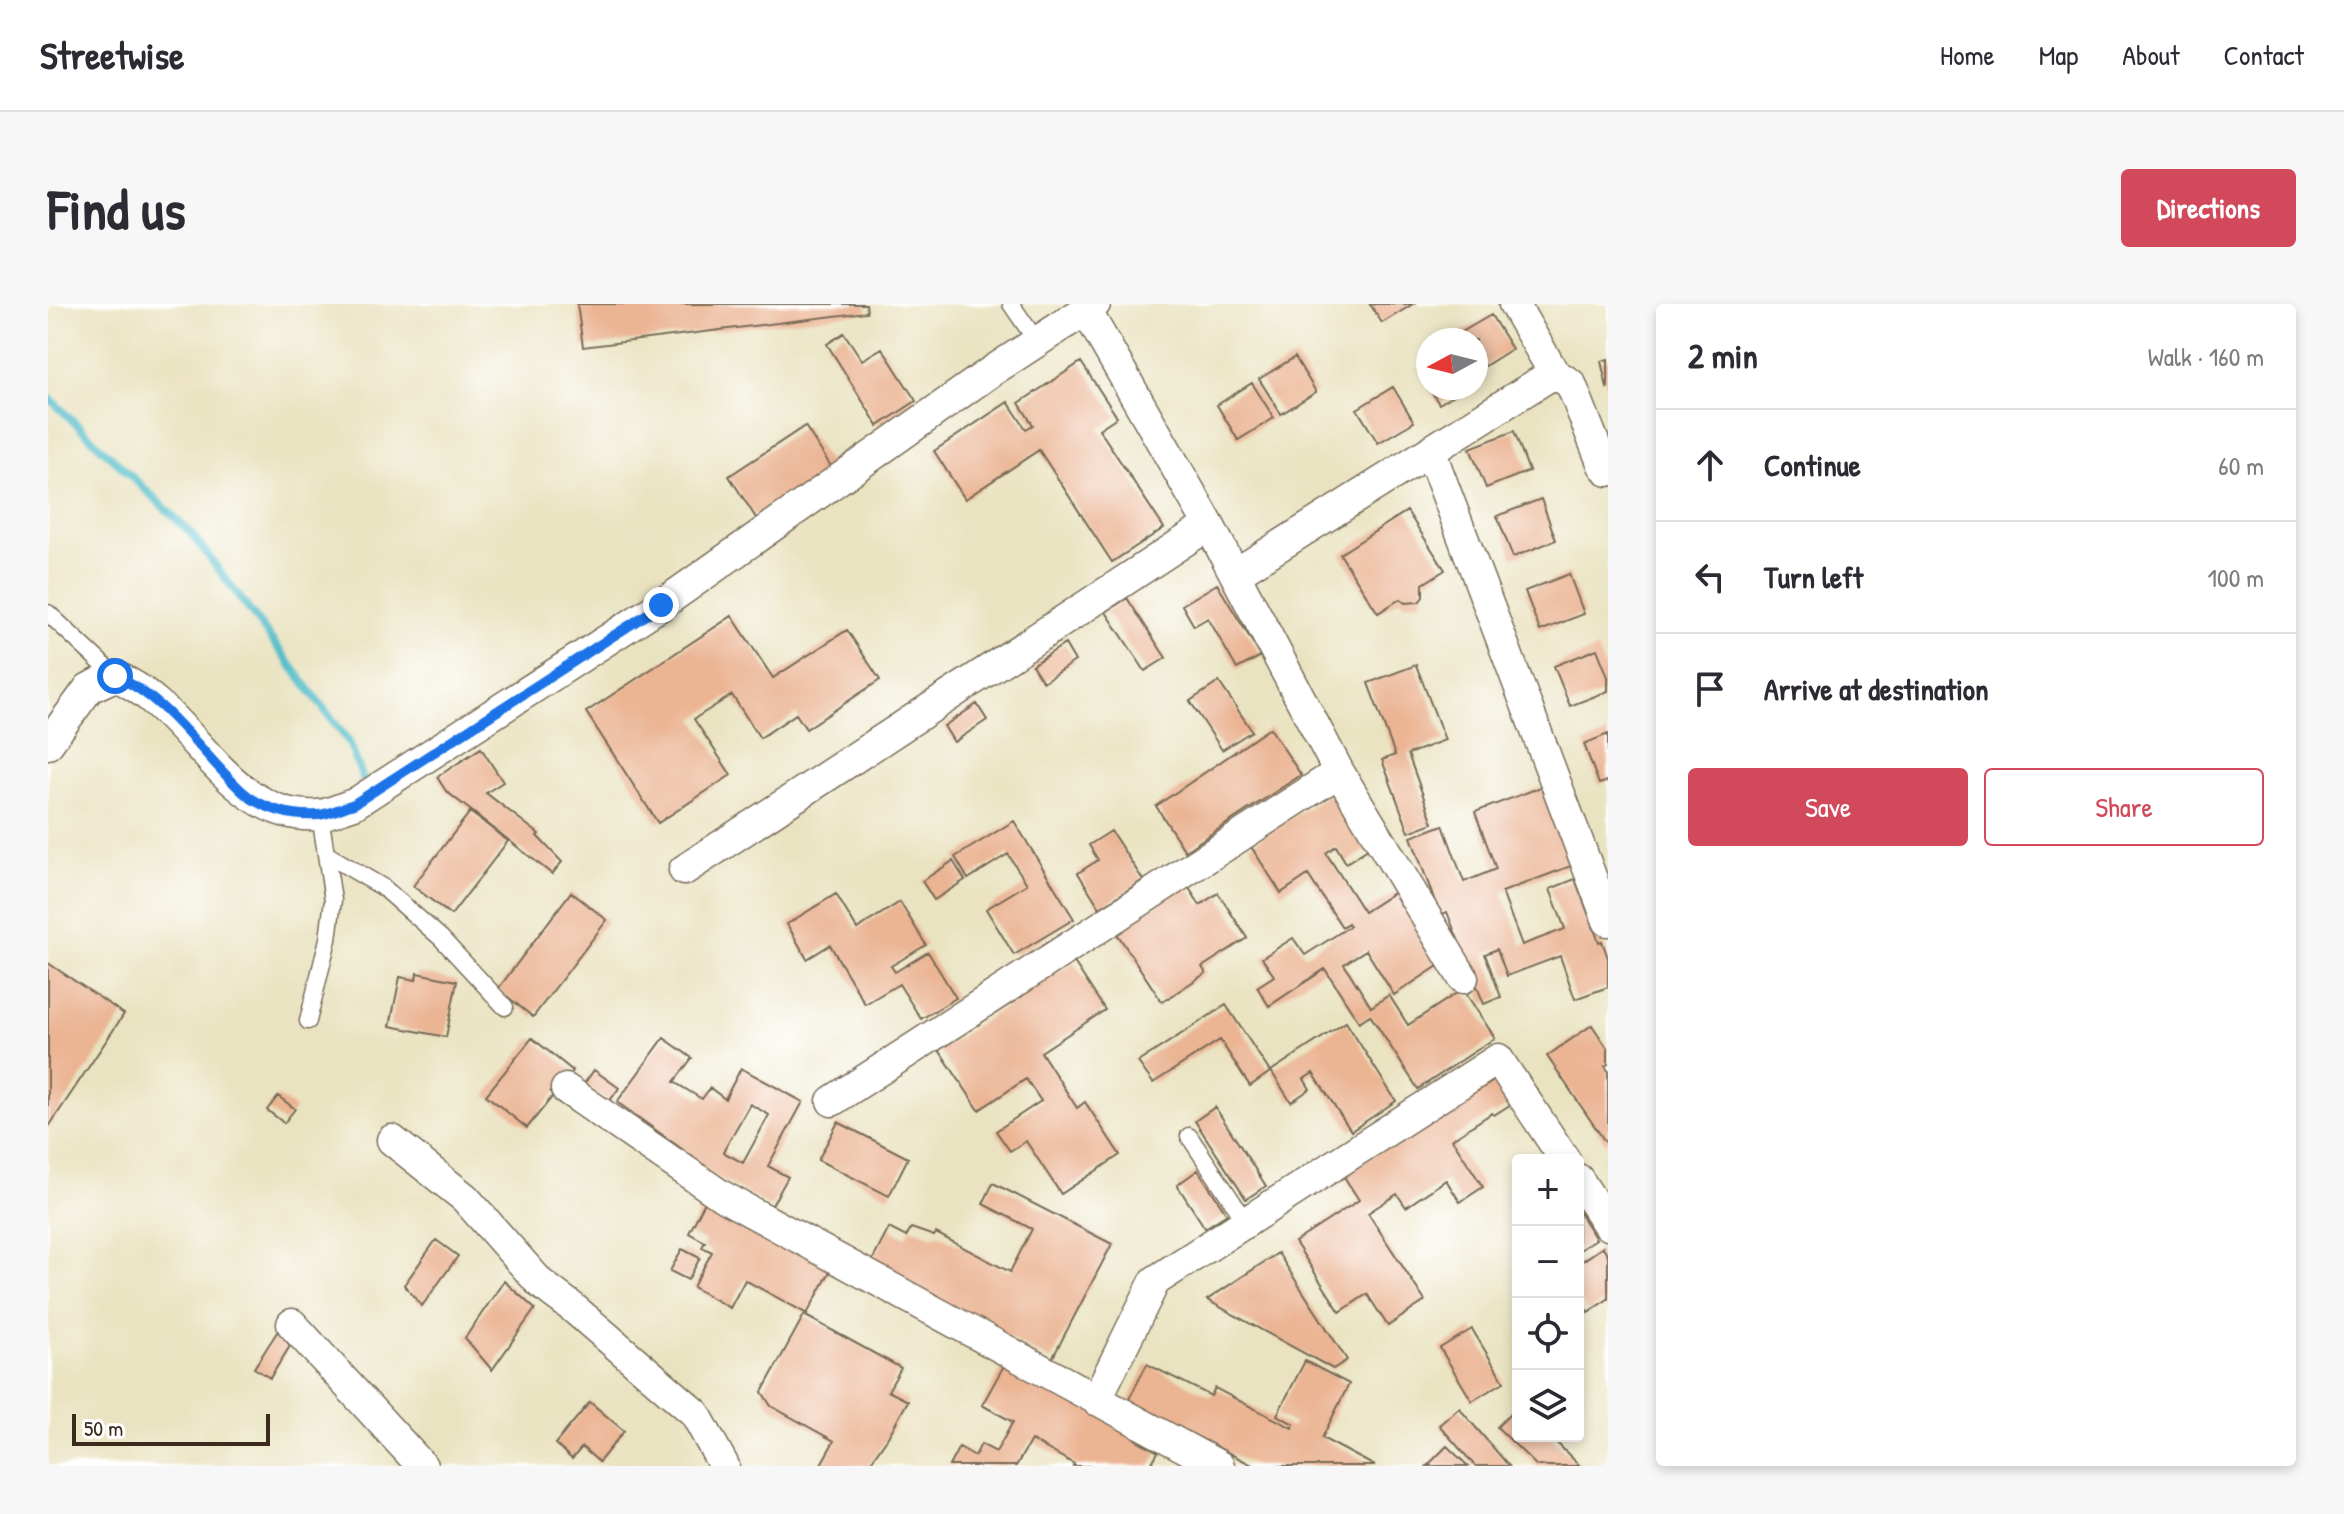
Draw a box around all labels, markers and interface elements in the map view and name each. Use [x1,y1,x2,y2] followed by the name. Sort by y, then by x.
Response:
[40,29,184,81] text: Streetwise
[1940,36,1995,74] text: Home
[2039,36,2078,74] text: Map
[2122,36,2180,74] text: About
[2224,36,2304,74] text: Contact
[2121,169,2296,247] button: Directions
[48,171,186,246] text: Find us
[1416,328,1488,400] north arrow
[1688,333,1758,379] text: 2 min
[2148,339,2264,374] text: Walk · 160 m
[1688,443,1732,487] icon: ahead
[1764,445,1861,485] text: Continue
[2218,448,2264,483] text: 60 m
[1688,555,1732,599] icon: left
[1764,557,1863,597] text: Turn left
[2208,560,2264,595] text: 100 m
[643,587,679,623] route end
[97,658,133,694] route start
[1688,667,1732,711] icon: arrive
[1764,669,1989,709] text: Arrive at destination
[1688,768,1968,846] button: Save
[1984,768,2264,846] button: Share
[1512,1154,1584,1442] map controls
[1512,1154,1584,1226] button: +
[1512,1226,1584,1298] button: −
[1512,1298,1584,1370] button: locate
[1512,1370,1584,1442] button: layers
[72,1410,270,1446] scale bar
[84,1413,123,1443] text: 50 m

